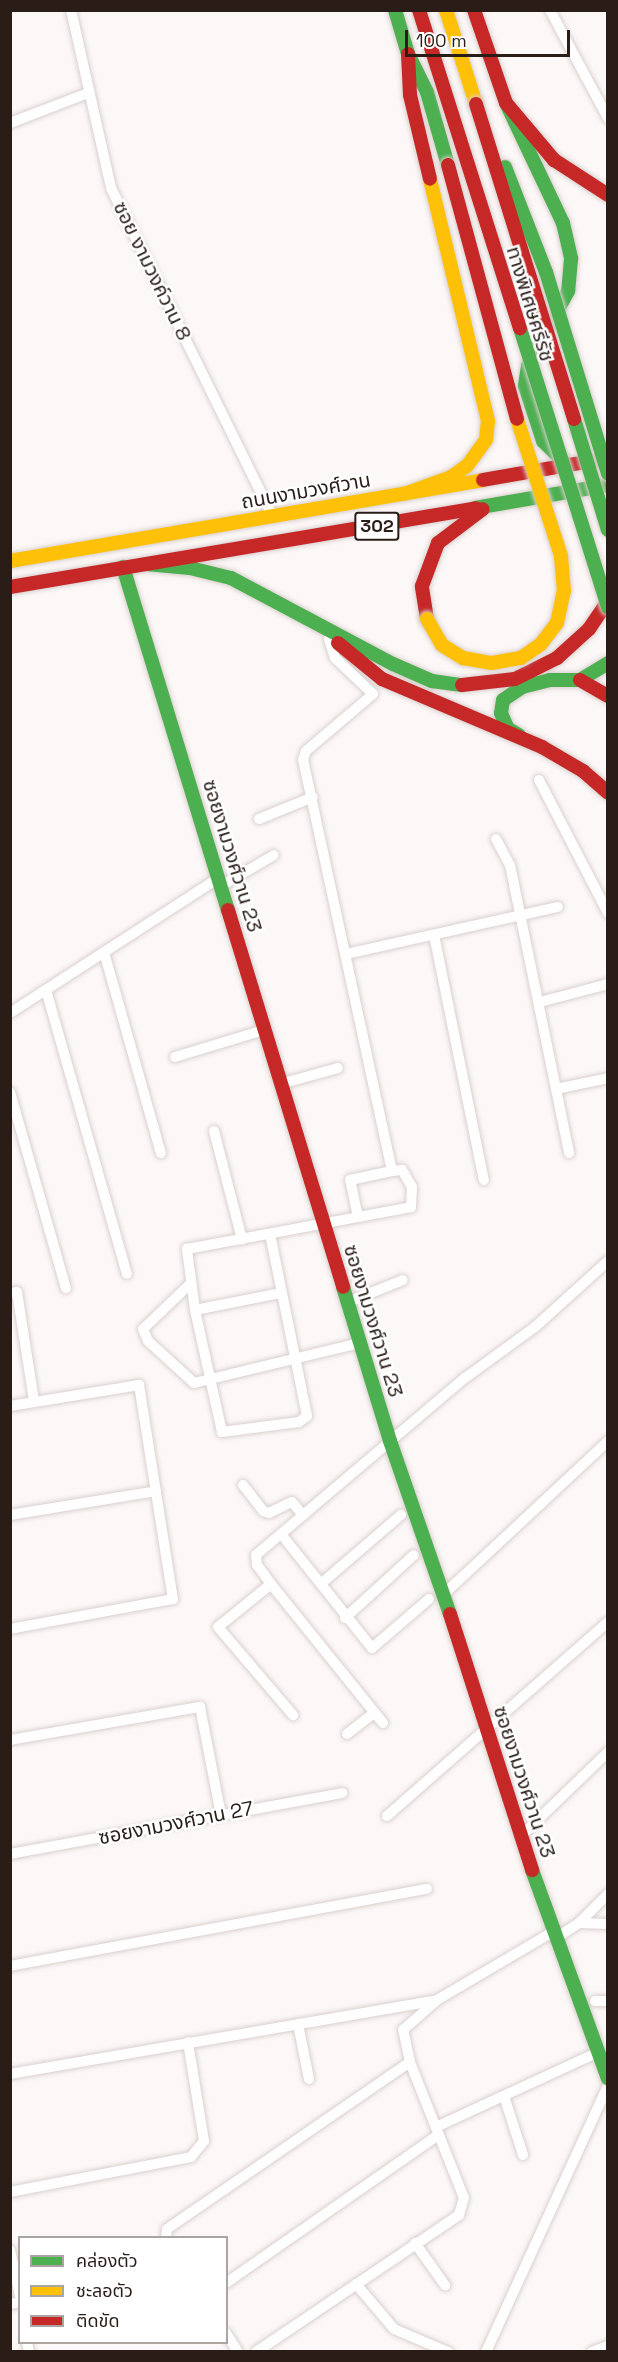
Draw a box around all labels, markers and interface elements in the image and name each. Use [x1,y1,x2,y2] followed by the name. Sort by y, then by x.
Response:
[408,18,573,56] scale bar
[416,29,467,52] text: 100 m
[108,198,196,344] street label: ซอย งามวงค์วาน 8
[501,244,559,364] street label: ทางพิเศษศรีรัช
[239,468,373,514] street label: ถนนงามวงศ์วาน
[353,511,401,541] road number: 302
[197,777,267,935] street label: ซอยงามวงศ์วาน 23
[338,1242,408,1400] street label: ซอยงามวงศ์วาน 23
[488,1703,560,1861] street label: ซอยงามวงศ์วาน 23
[97,1796,255,1850] street label: ซอยงามวงศ์วาน 27
[18,2236,228,2344] legend
[76,2249,138,2272] text: คล่องตัว
[76,2279,133,2302] text: ชะลอตัว
[76,2309,119,2332] text: ติดขัด

